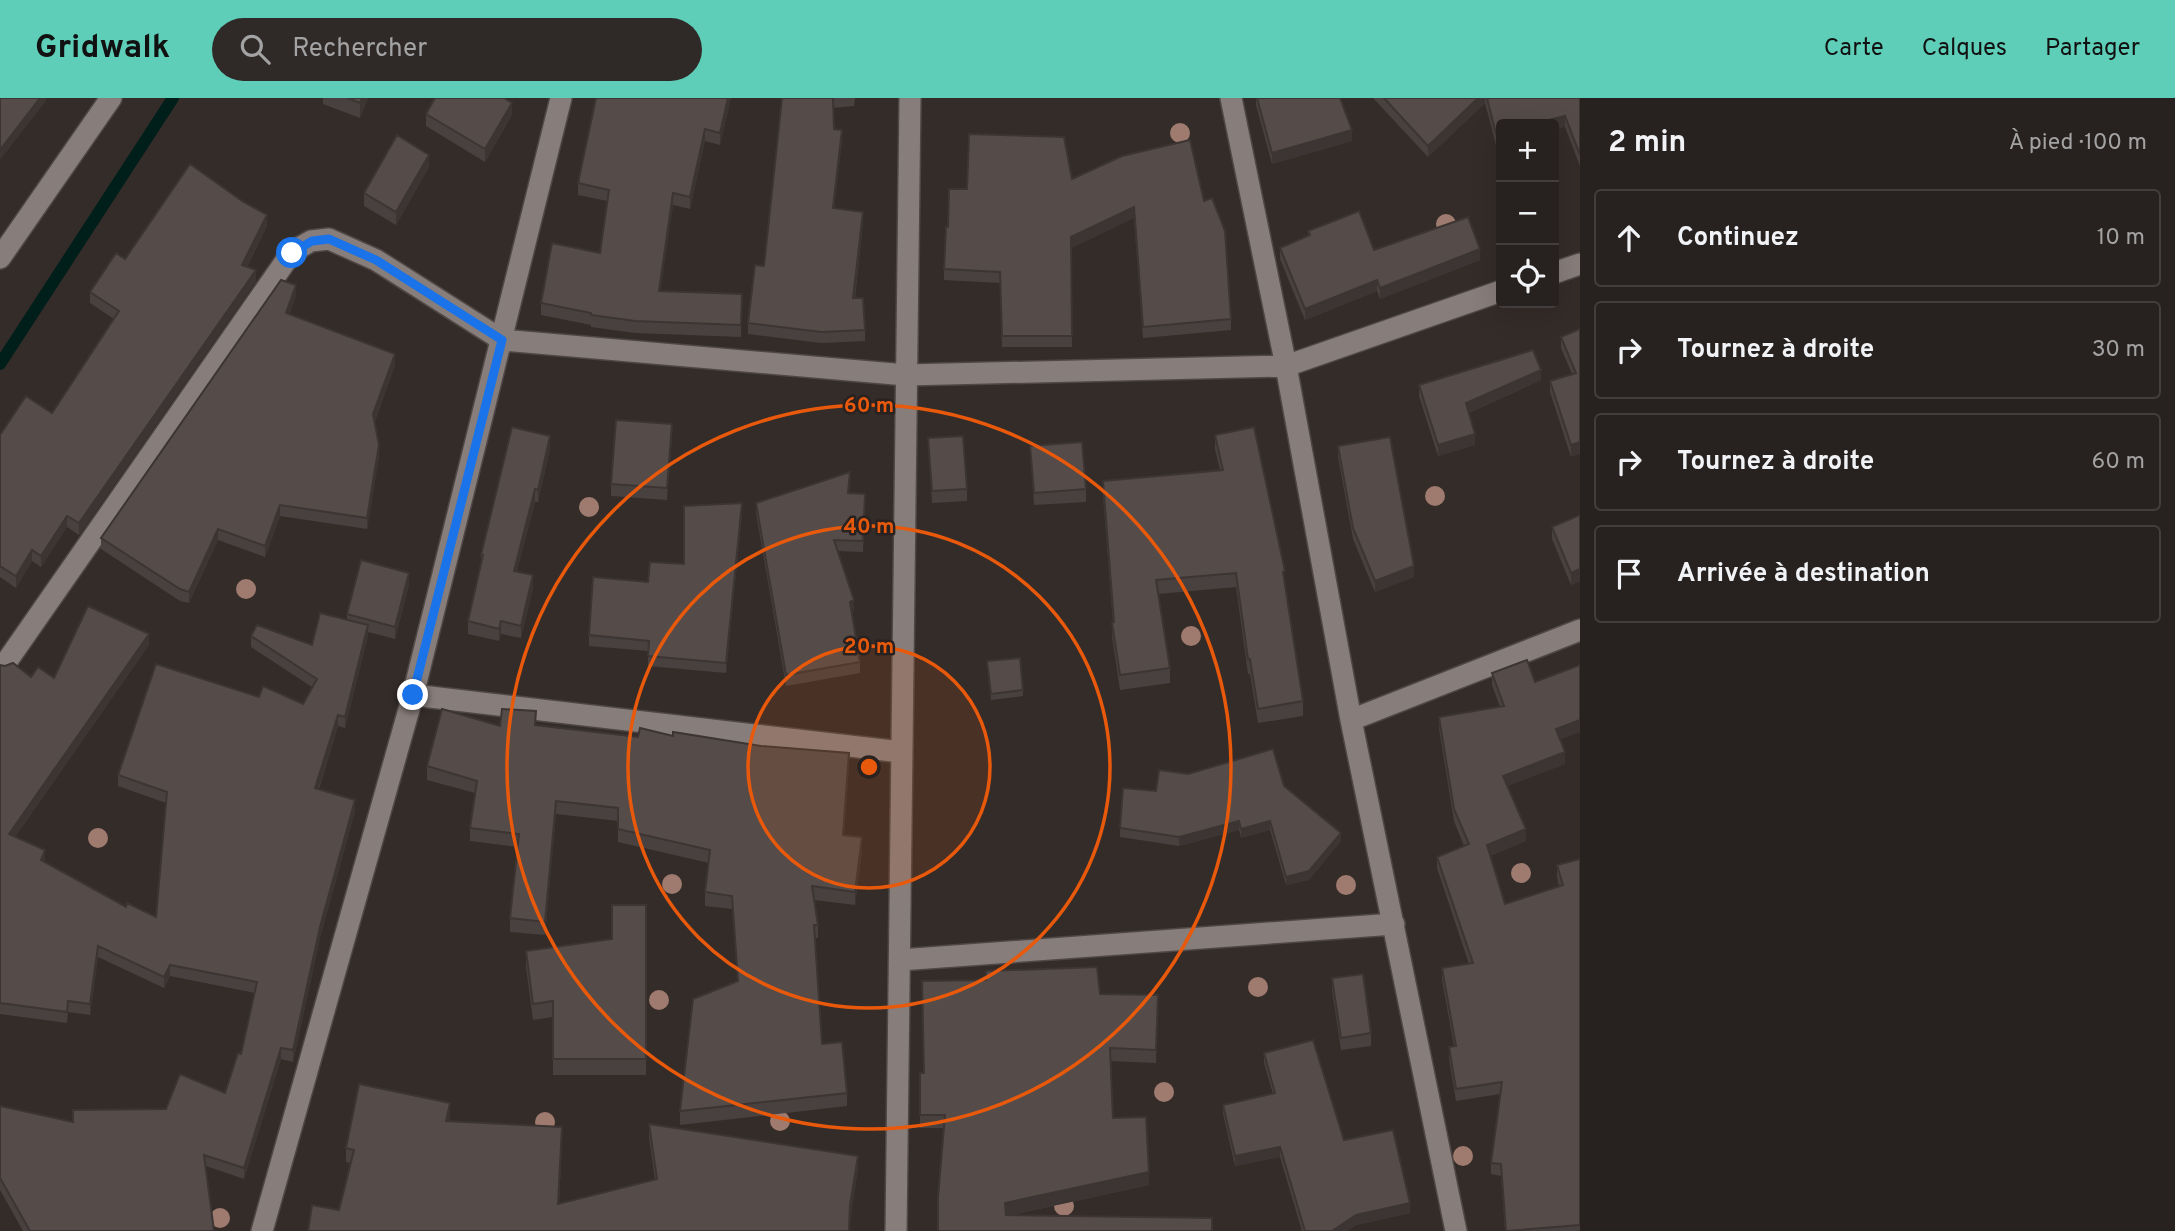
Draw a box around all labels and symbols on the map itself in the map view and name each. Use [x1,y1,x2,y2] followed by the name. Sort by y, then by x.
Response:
[276,237,307,268] route start
[844,393,894,420] text: 60 m
[844,514,894,541] text: 40 m
[844,634,894,661] text: 20 m
[397,679,428,710] route end
[857,755,881,779] centre of rings

